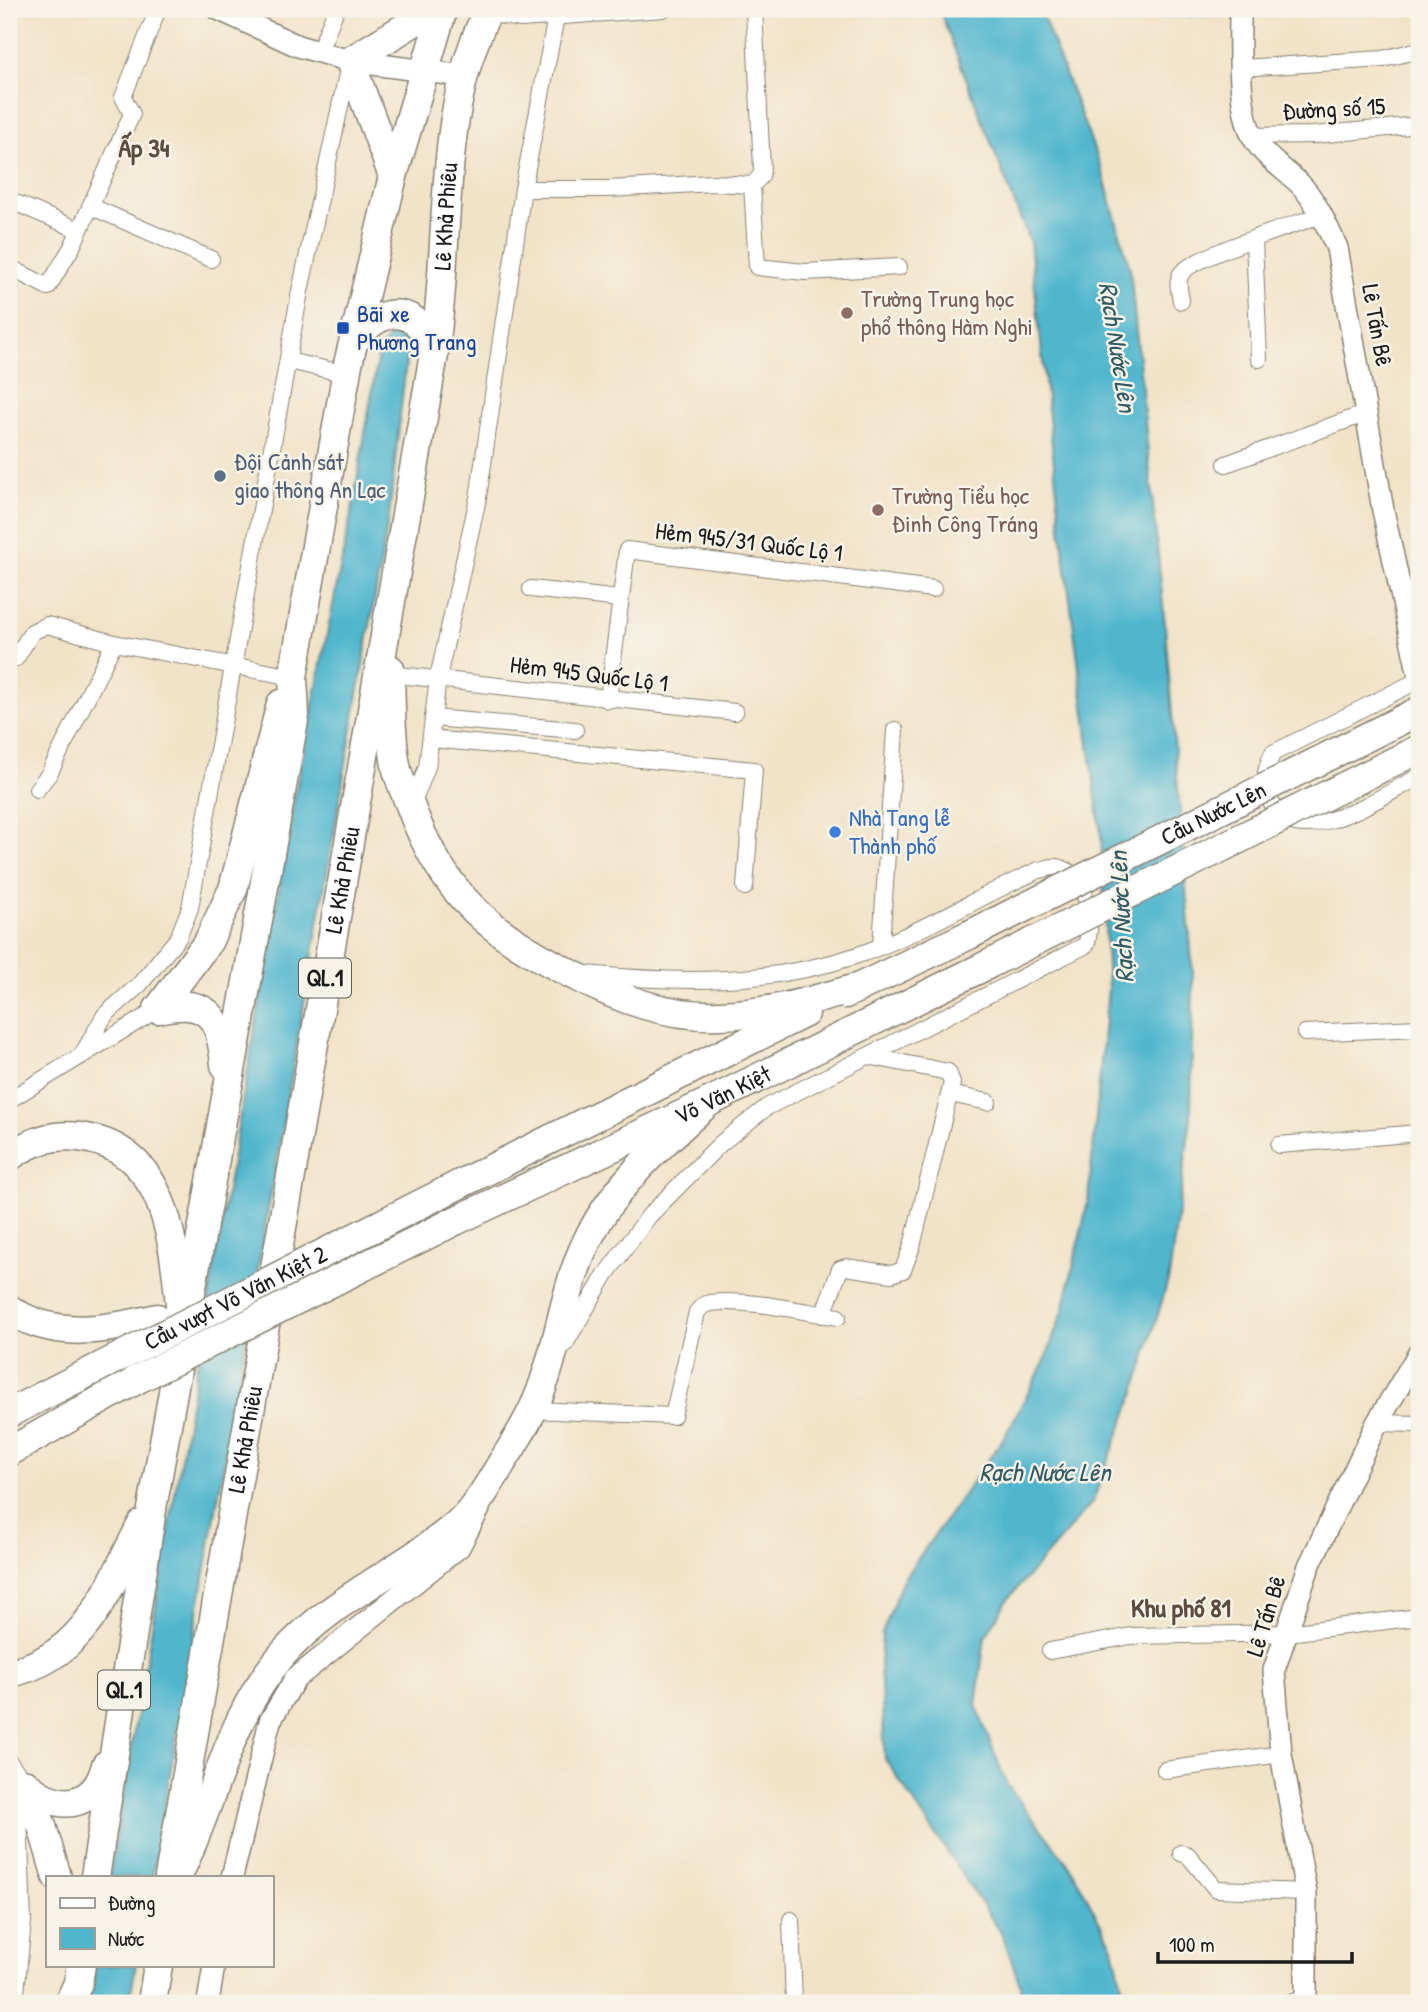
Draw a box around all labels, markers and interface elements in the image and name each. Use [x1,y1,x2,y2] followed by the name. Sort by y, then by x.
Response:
[1282,89,1386,127] street label: Đường số 15
[118,130,170,166] district label: Ấp 34
[425,161,464,271] street label: Lê Khả Phiêu
[1091,279,1146,417] water label: Rạch Nước Lên
[1355,281,1401,369] street label: Lê Tấn Bê
[861,282,1033,342] place label: Trường Trung học phổ thông Hàm Nghi
[357,297,476,357] place label: Bãi xe Phương Trang
[839,305,855,321] marker: Trường Trung học phổ thông Hàm Nghi
[335,320,351,336] marker: Bãi xe Phương Trang
[234,445,386,505] place label: Đội Cảnh sát giao thông An Lạc
[212,468,228,484] marker: Đội Cảnh sát giao thông An Lạc
[892,479,1038,539] place label: Trường Tiểu học Đinh Công Tráng
[870,502,886,518] marker: Trường Tiểu học Đinh Công Tráng
[654,514,845,568] street label: Hẻm 945/31 Quốc Lộ 1
[508,647,670,699] street label: Hẻm 945 Quốc Lộ 1
[1155,773,1271,852] street label: Cầu Nước Lên
[849,801,951,861] place label: Nhà Tang lễ Thành phố
[316,824,367,936] street label: Lê Khả Phiêu
[827,824,843,840] marker: Nhà Tang lễ Thành phố
[1099,848,1141,984] water label: Rạch Nước Lên
[299,959,351,998] road number: QL.1
[669,1057,777,1131] street label: Võ Văn Kiệt
[138,1237,332,1357] street label: Cầu vượt Võ Văn Kiệt 2
[219,1383,269,1495] street label: Lê Khả Phiêu
[979,1454,1113,1489] water label: Rạch Nước Lên
[1238,1571,1293,1660] street label: Lê Tấn Bê
[1131,1590,1231,1626] district label: Khu phố 81
[98,1670,150,1709] road number: QL.1
[46,1876,273,1966] legend
[108,1888,155,1917] text: Đường
[1158,1921,1353,1965] scale bar
[108,1924,145,1953] text: Nước
[1169,1930,1215,1959] text: 100 m

